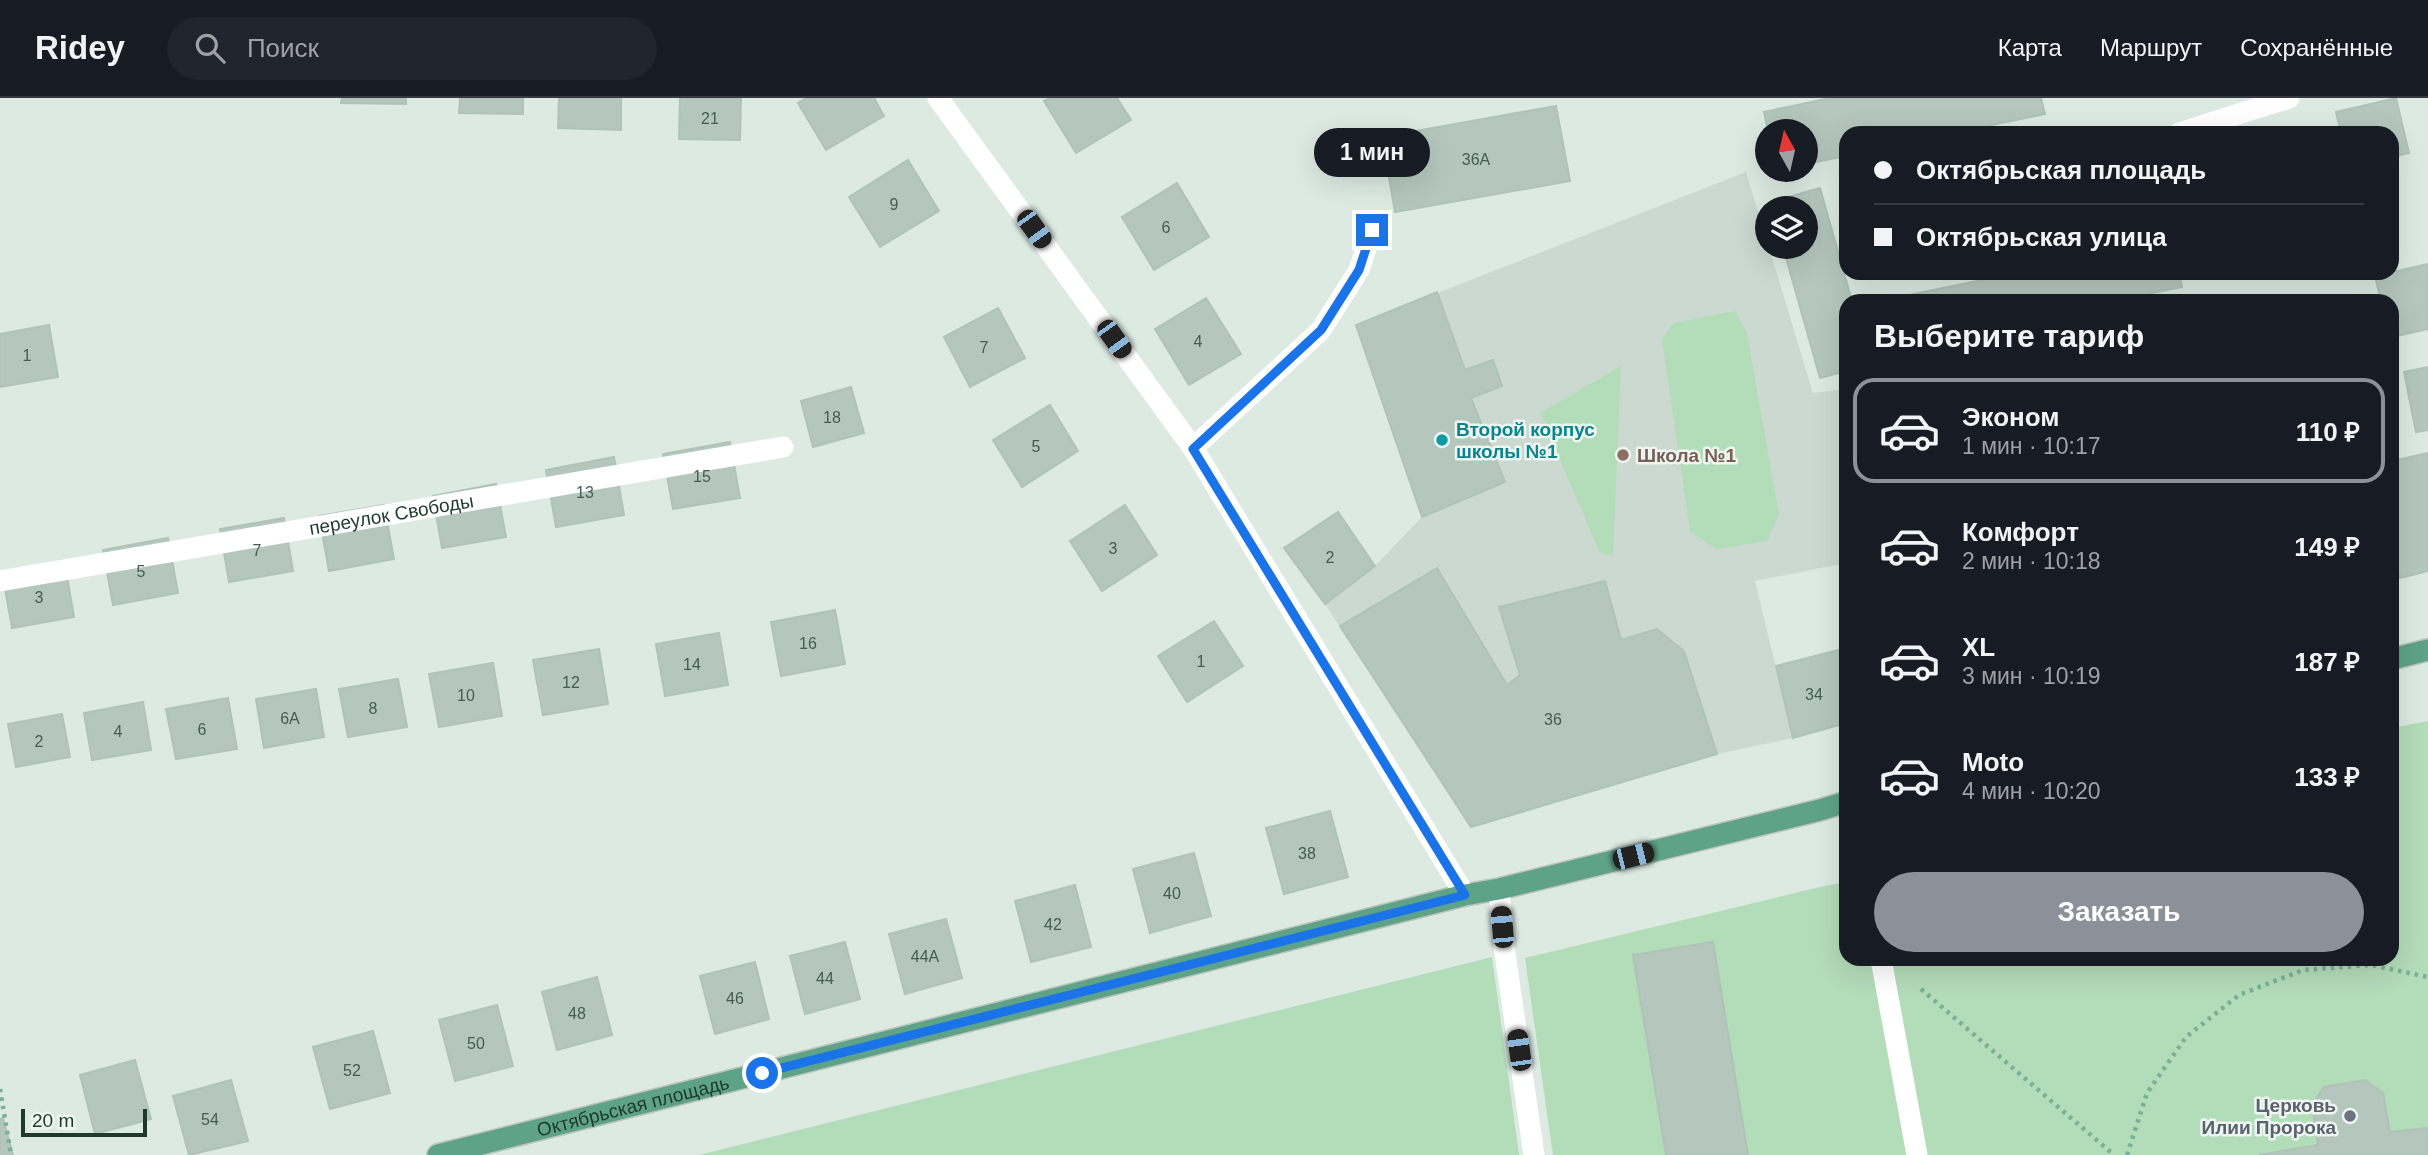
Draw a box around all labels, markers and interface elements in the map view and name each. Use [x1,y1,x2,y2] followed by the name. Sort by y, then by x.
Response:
[167,17,657,80] search box
[35,29,125,66] text: Ridey
[191,29,229,67] icon: search
[247,33,319,63] text: Поиск
[1998,34,2062,61] text: Карта
[2100,34,2202,61] text: Маршрут
[2240,34,2393,61] text: Сохранённые
[701,110,719,127] house number: 21
[1755,119,1818,182] north arrow
[1755,119,1818,259] map controls
[1314,129,1430,178] callout: 1 мин
[1340,139,1404,165] text: 1 мин
[1462,151,1491,168] house number: 36А
[1916,155,2206,185] text: Октябрьская площадь
[890,196,899,213] house number: 9
[1755,196,1818,259] button: layers
[1014,206,1055,252] car
[1356,214,1388,246] route end
[1162,219,1171,236] house number: 6
[1916,222,2167,252] text: Октябрьская улица
[1094,316,1135,362] car
[1874,318,2144,354] text: Выберите тариф
[1194,333,1203,350] house number: 4
[980,339,989,356] house number: 7
[23,347,32,364] house number: 1
[1878,399,1941,462] icon: car
[1962,402,2060,432] text: Эконом
[823,409,841,426] house number: 18
[2296,417,2360,447] text: 110 ₽
[1456,419,1595,462] place label: Второй корпус школы №1
[1434,432,1450,448] marker: Второй корпус школы №1
[1962,433,2101,459] text: 1 мин · 10:17
[1032,438,1041,455] house number: 5
[1637,445,1737,466] place label: Школа №1
[1615,447,1631,463] marker: Школа №1
[693,468,711,485] house number: 15
[576,484,594,501] house number: 13
[308,490,475,539] street label: переулок Свободы
[1878,514,1941,577] icon: car
[1962,517,2079,547] text: Комфорт
[2294,532,2360,562] text: 149 ₽
[1109,540,1118,557] house number: 3
[253,542,262,559] house number: 7
[1962,548,2101,574] text: 2 мин · 10:18
[1326,549,1335,566] house number: 2
[137,563,146,580] house number: 5
[35,589,44,606] house number: 3
[1878,629,1941,692] icon: car
[1962,632,1995,662] text: XL
[799,635,817,652] house number: 16
[2294,647,2360,677] text: 187 ₽
[1197,653,1206,670] house number: 1
[683,656,701,673] house number: 14
[1962,663,2101,689] text: 3 мин · 10:19
[562,674,580,691] house number: 12
[1805,686,1823,703] house number: 34
[457,687,475,704] house number: 10
[369,700,378,717] house number: 8
[280,710,300,727] house number: 6А
[1544,711,1562,728] house number: 36
[198,721,207,738] house number: 6
[114,723,123,740] house number: 4
[35,733,44,750] house number: 2
[1878,744,1941,807] icon: car
[1962,747,2024,777] text: Moto
[2294,762,2360,792] text: 133 ₽
[1962,778,2101,804] text: 4 мин · 10:20
[1611,841,1656,871] car
[1298,845,1316,862] house number: 38
[1874,872,2364,952] button: Заказать
[1163,885,1181,902] house number: 40
[1490,905,1515,949] car
[1044,916,1062,933] house number: 42
[911,948,940,965] house number: 44А
[816,970,834,987] house number: 44
[726,990,744,1007] house number: 46
[568,1005,586,1022] house number: 48
[1506,1028,1533,1072] car
[467,1035,485,1052] house number: 50
[746,1057,778,1089] route start
[343,1062,361,1079] house number: 52
[535,1072,731,1141] street label: Октябрьская площадь
[2201,1095,2336,1138] place label: Церковь Илии Пророка
[21,1106,147,1138] scale bar
[2342,1108,2358,1124] marker: Церковь Илии Пророка
[32,1110,74,1131] text: 20 m
[201,1111,219,1128] house number: 54

